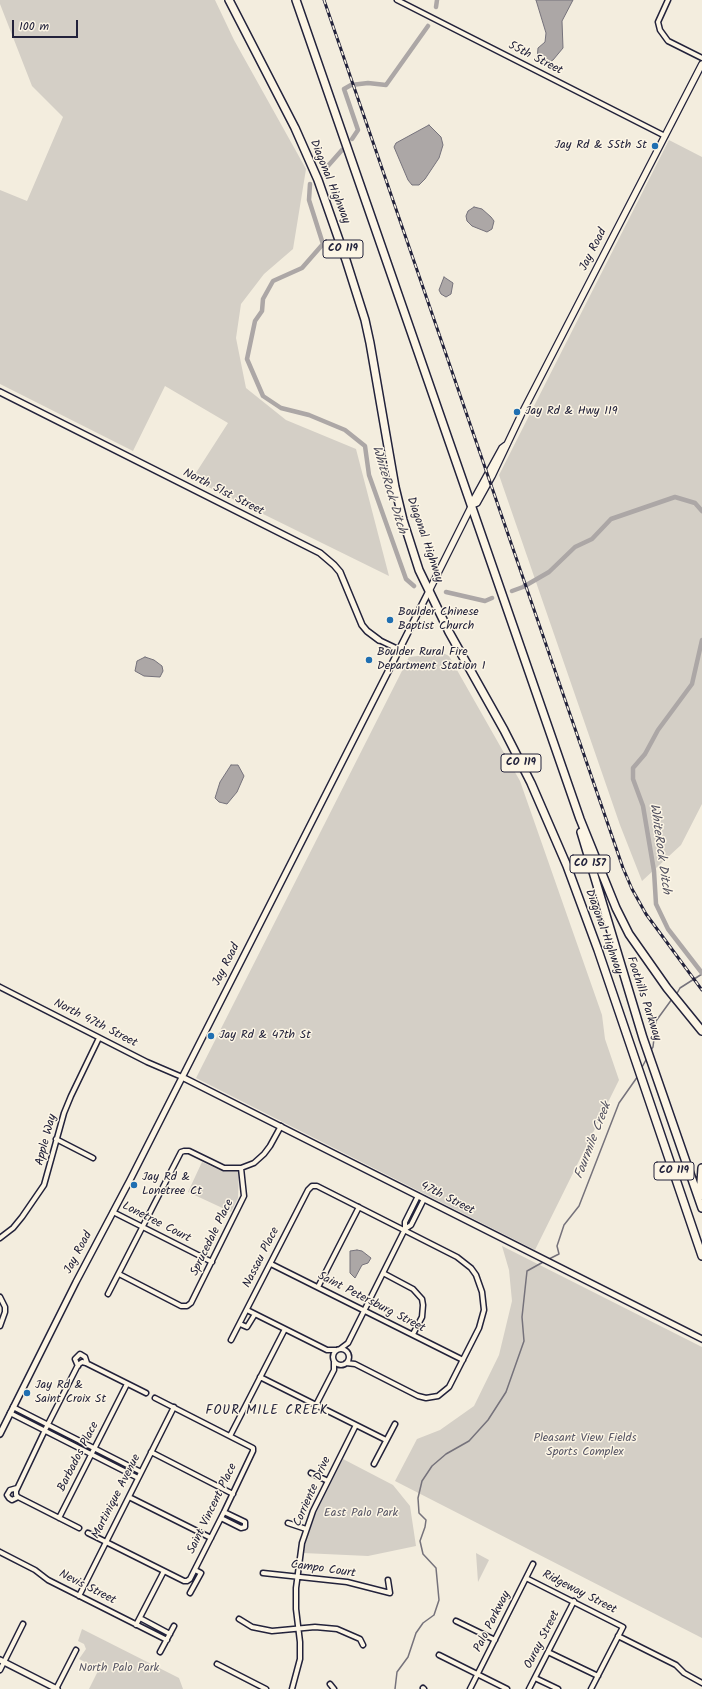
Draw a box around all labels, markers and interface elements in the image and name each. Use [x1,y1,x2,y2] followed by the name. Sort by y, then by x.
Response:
[14,12,80,38] scale bar
[19,17,49,36] text: 100 m
[505,39,565,79] street label: 55th Street
[306,138,352,226] street label: Diagonal Highway
[554,139,647,153] place label: Jay Rd & 55th St
[650,141,660,151] marker: Jay Rd & 55th St
[577,226,611,274] street label: Jay Road
[323,240,363,258] road number: CO 119
[525,405,618,419] place label: Jay Rd & Hwy 119
[512,407,522,417] marker: Jay Rd & Hwy 119
[367,444,409,536] water label: WhiteRock Ditch
[180,466,266,520] street label: North 51st Street
[403,495,445,585] street label: Diagonal Highway
[398,606,479,634] place label: Boulder Chinese Baptist Church
[385,615,395,625] marker: Boulder Chinese Baptist Church
[377,646,485,674] place label: Boulder Rural Fire Department Station 1
[364,655,374,665] marker: Boulder Rural Fire Department Station 1
[501,754,541,772] road number: CO 119
[645,803,673,895] water label: WhiteRock Ditch
[570,855,610,873] road number: CO 157
[581,887,625,977] street label: Diagonal Highway
[210,941,244,989] street label: Jay Road
[623,955,663,1043] street label: Foothills Parkway
[51,997,139,1051] street label: North 47th Street
[219,1029,311,1043] place label: Jay Rd & 47th St
[206,1031,216,1041] marker: Jay Rd & 47th St
[572,1100,616,1182] water label: Fourmile Creek
[33,1113,61,1167] street label: Apple Way
[654,1162,694,1180] road number: CO 119
[142,1171,202,1199] place label: Jay Rd & Lonetree Ct
[418,1179,476,1219] street label: 47th Street
[129,1180,139,1190] marker: Jay Rd & Lonetree Ct
[188,1197,238,1279] street label: Sprucedale Place
[119,1200,193,1246] street label: Lonetree Court
[241,1225,283,1291] street label: Nassau Place
[62,1229,96,1277] street label: Jay Road
[315,1270,427,1336] street label: Saint Petersburg Street
[35,1379,106,1407] place label: Jay Rd & Saint Croix St
[22,1388,32,1398] marker: Jay Rd & Saint Croix St
[206,1404,328,1420] district label: FOUR MILE CREEK
[55,1420,103,1494] street label: Barbados Place
[533,1432,637,1460] park label: Pleasant View Fields Sports Complex
[90,1452,144,1542] street label: Martinique Avenue
[291,1455,335,1529] street label: Corriente Drive
[185,1461,241,1557] street label: Saint Vincent Place
[324,1507,398,1521] park label: East Palo Park
[290,1558,356,1582] street label: Campo Court
[56,1568,118,1608] street label: Nevis Street
[539,1568,619,1618] street label: Ridgeway Street
[472,1589,514,1655] street label: Palo Parkway
[522,1608,564,1672] street label: Ouray Street
[79,1662,159,1676] park label: North Palo Park

